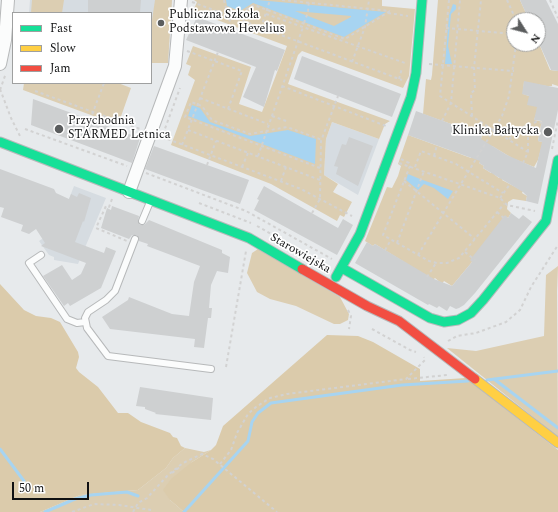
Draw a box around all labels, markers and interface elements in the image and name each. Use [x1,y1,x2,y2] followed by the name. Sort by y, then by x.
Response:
[169,9,285,37] place label: Publiczna Szkoła Podstawowa Hevelius
[12,12,152,84] legend
[506,12,546,52] north arrow
[156,18,166,28] marker: Publiczna Szkoła Podstawowa Hevelius
[50,19,72,38] text: Fast
[526,30,545,47] text: N
[50,39,75,58] text: Slow
[50,59,71,78] text: Jam
[68,115,171,143] place label: Przychodnia STARMED Letnica
[53,123,65,135] marker: Przychodnia STARMED Letnica
[452,125,539,139] place label: Klinika Bałtycka
[542,126,554,138] marker: Klinika Bałtycka
[267,231,333,277] street label: Starowiejska
[14,474,91,500] scale bar
[19,479,44,498] text: 50 m

